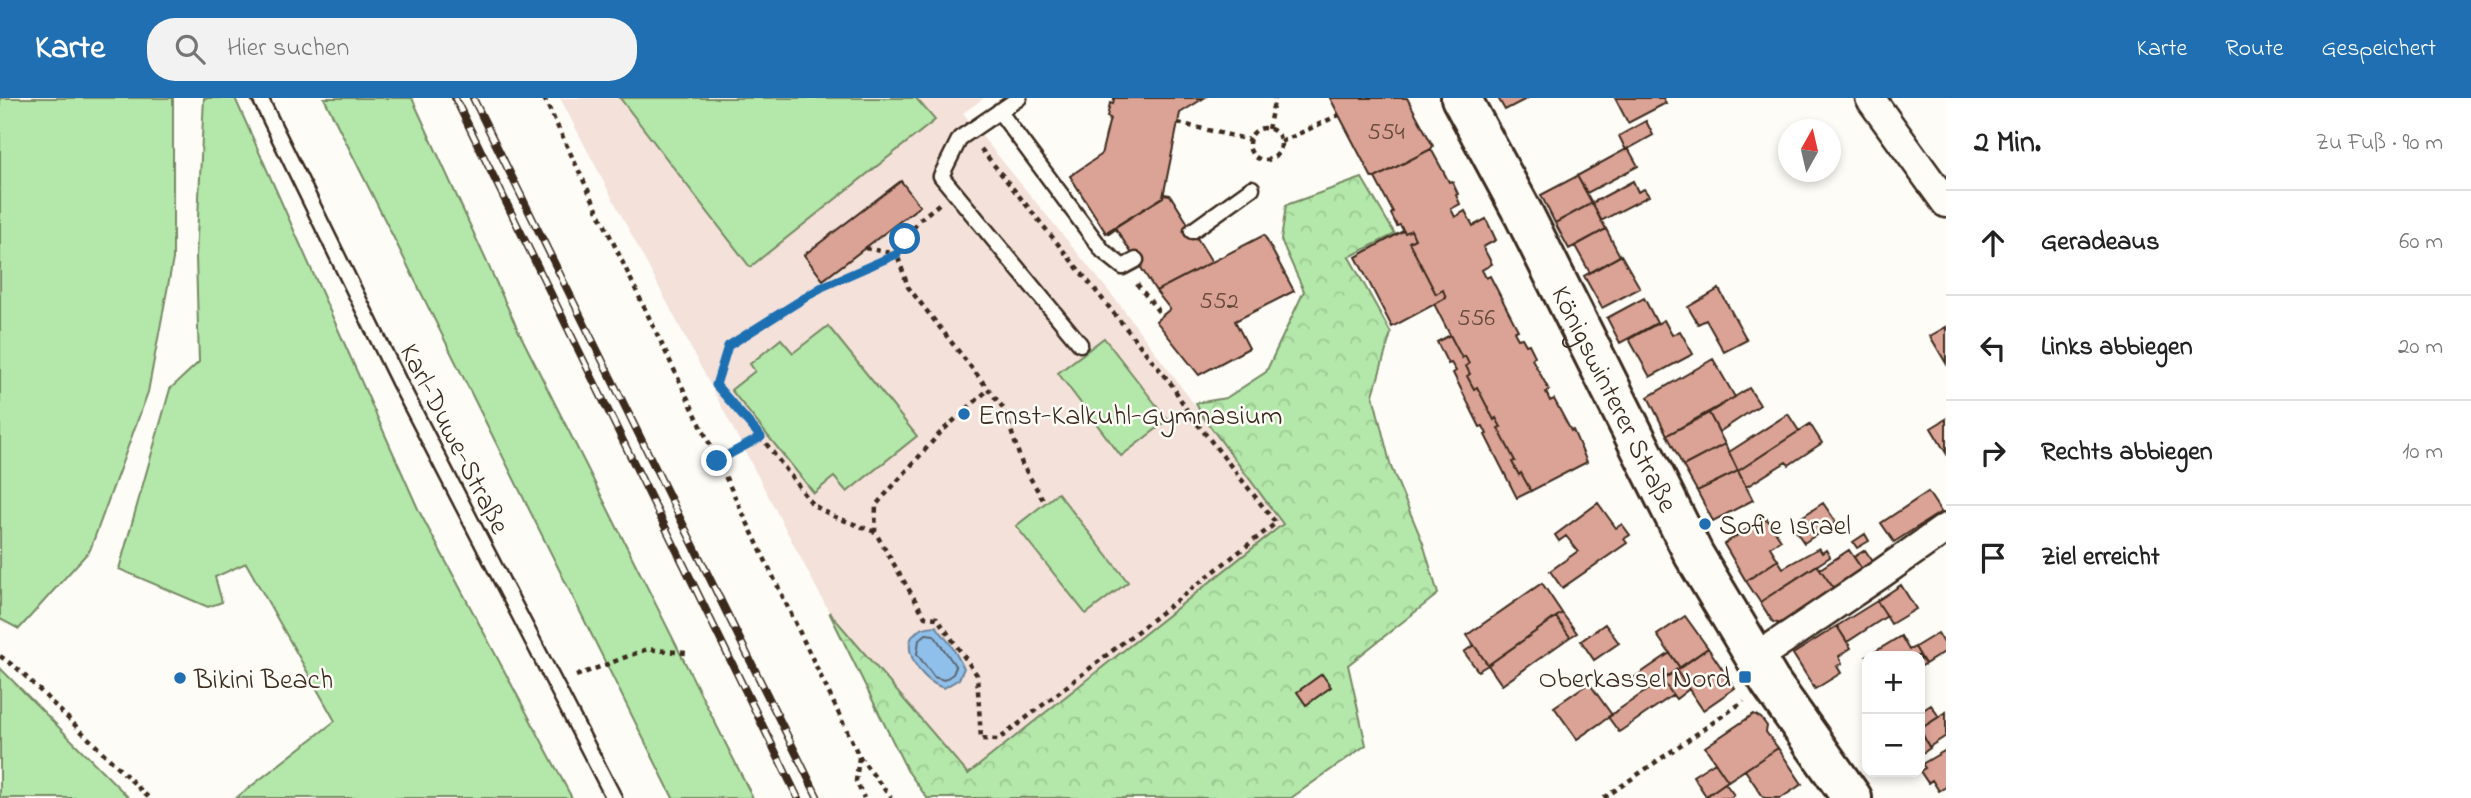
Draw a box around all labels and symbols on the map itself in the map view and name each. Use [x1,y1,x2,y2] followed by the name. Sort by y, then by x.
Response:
[1367,116,1405,151] house number: 554
[1778,119,1841,182] north arrow
[889,223,920,254] route start
[1539,280,1687,521] street label: Königswinterer Straße
[1199,285,1239,320] house number: 552
[1457,302,1495,337] house number: 556
[387,337,519,542] street label: Karl-Duwe-Straße
[978,397,1282,438] place label: Ernst-Kalkuhl-Gymnasium
[956,406,972,422] marker: Ernst-Kalkuhl-Gymnasium
[701,445,732,476] route end
[1719,507,1851,548] place label: Sofie Israel
[1697,516,1713,532] marker: Sofie Israel
[1539,660,1731,701] place label: Oberkassel Nord
[193,661,333,702] place label: Bikini Beach
[1737,669,1753,685] marker: Oberkassel Nord
[172,670,188,686] marker: Bikini Beach

